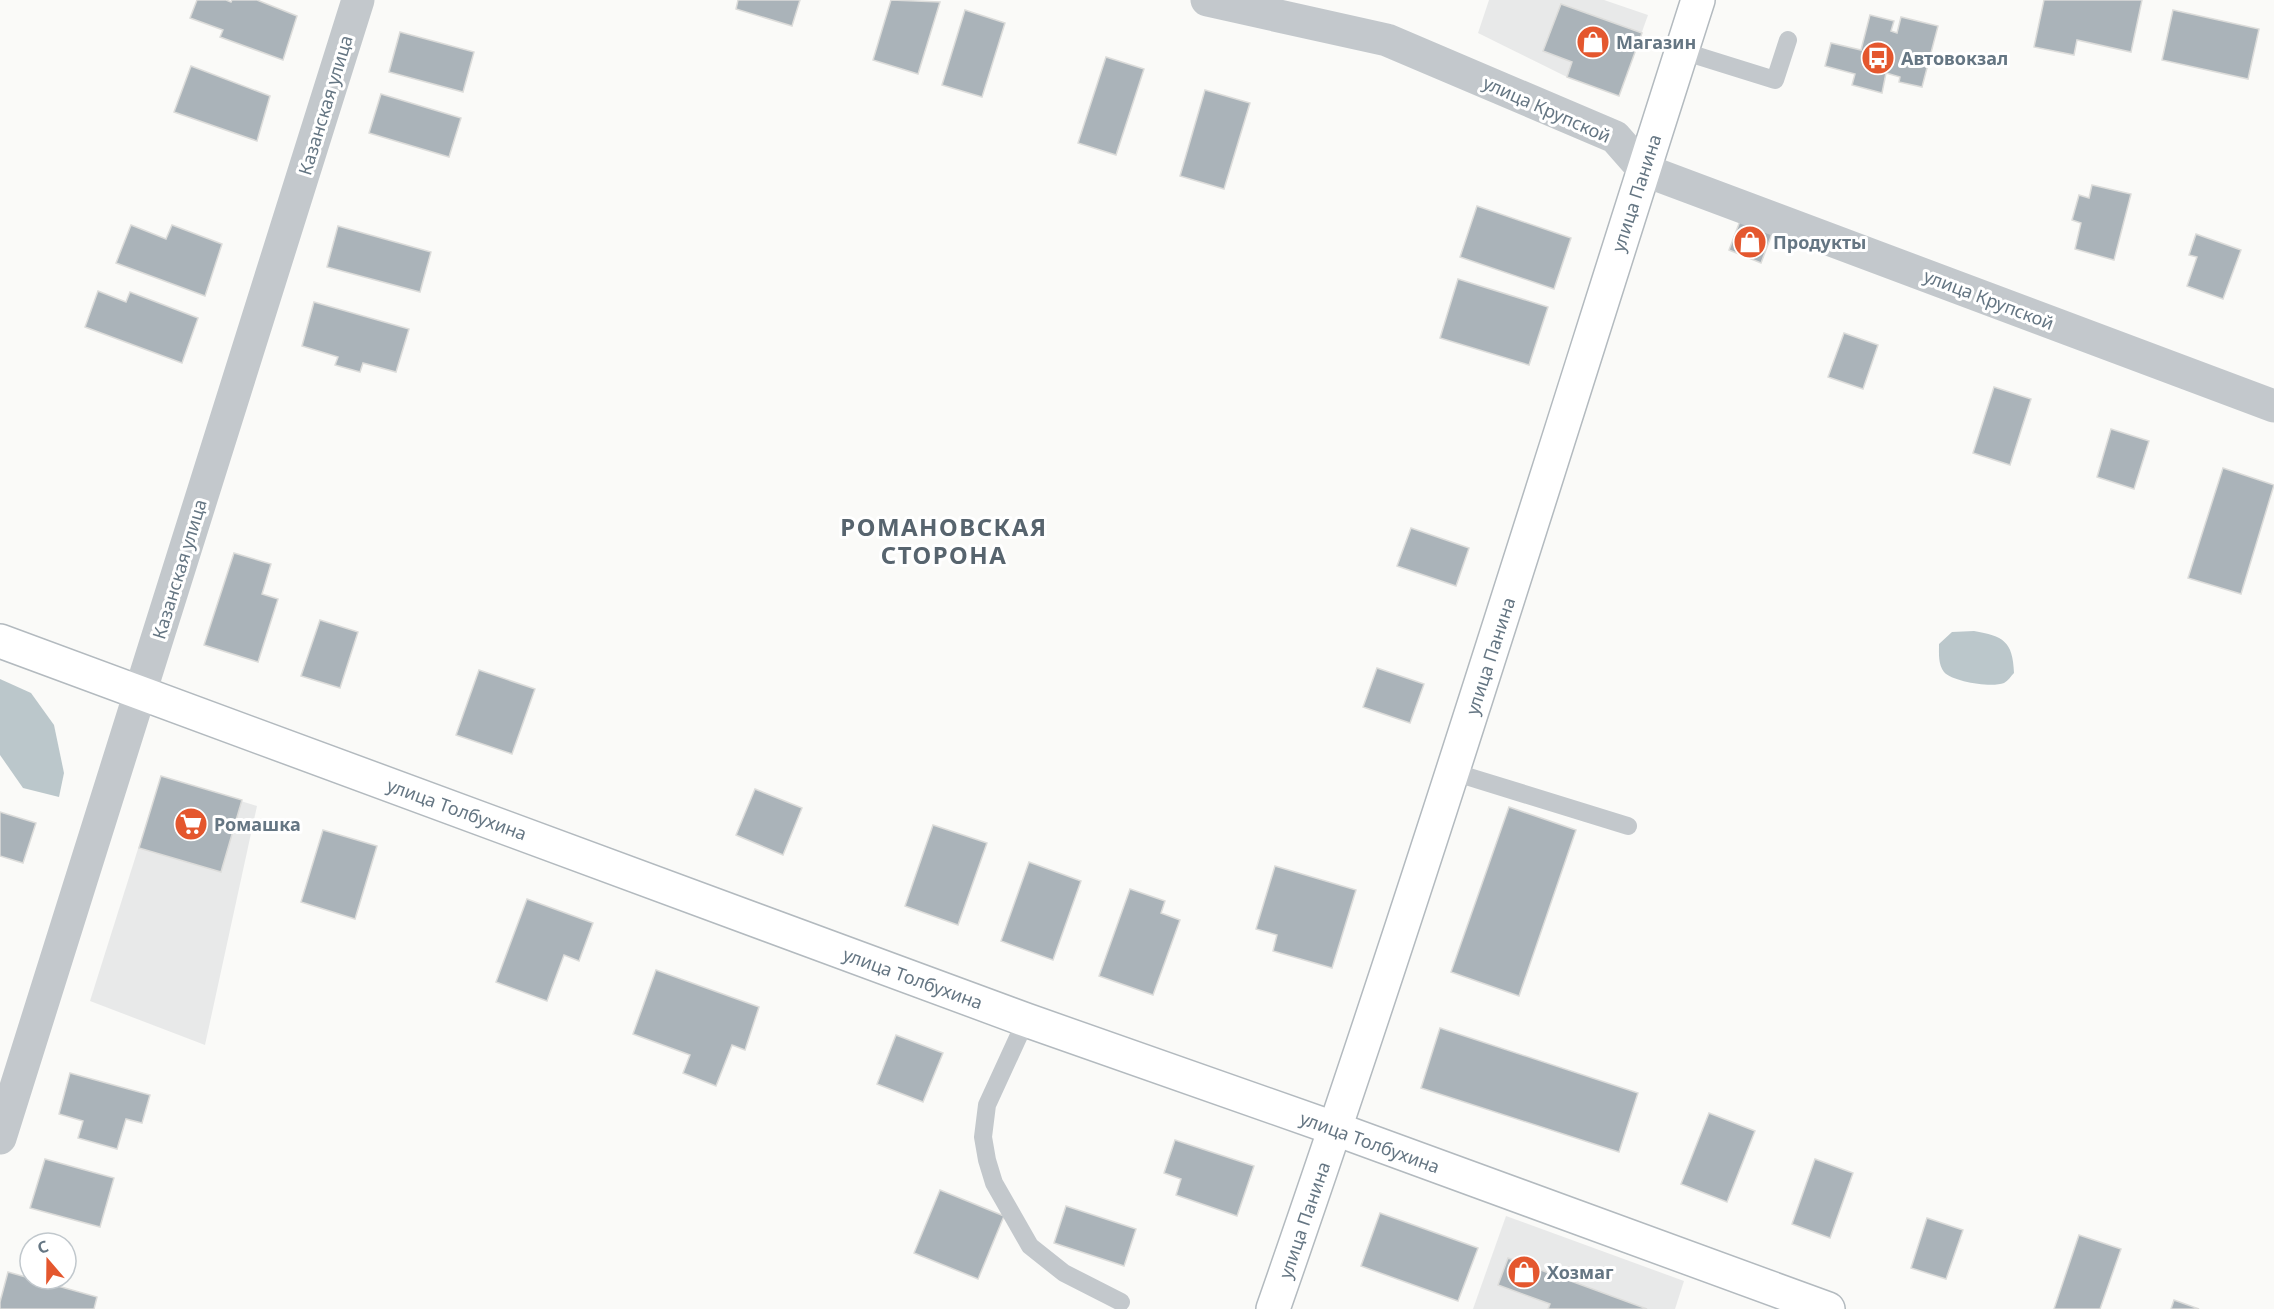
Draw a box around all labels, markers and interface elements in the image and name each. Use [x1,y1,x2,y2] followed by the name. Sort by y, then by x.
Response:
[1575,24,1611,60] shop icon: Магазин
[1616,30,1696,54] place label: Магазин
[292,32,358,178] street label: Казанская улица
[1860,40,1896,76] bus stop icon: Автовокзал
[1901,46,2008,70] place label: Автовокзал
[1479,70,1615,148] street label: улица Крупской
[1606,131,1666,255] street label: улица Панина
[1732,224,1768,260] shop icon: Продукты
[1773,230,1866,254] place label: Продукты
[1921,263,2057,335] street label: улица Крупской
[146,496,212,642] street label: Казанская улица
[840,510,1048,571] district label: РОМАНОВСКАЯ СТОРОНА
[1460,594,1520,718] street label: улица Панина
[384,773,530,845] street label: улица Толбухина
[173,806,209,842] supermarket icon: Ромашка
[214,812,301,836] place label: Ромашка
[840,942,986,1014] street label: улица Толбухина
[1297,1106,1443,1178] street label: улица Толбухина
[1273,1158,1335,1282] street label: улица Панина
[18,1231,78,1291] north arrow
[34,1235,51,1259] text: С
[1506,1254,1542,1290] shop icon: Хозмаг
[1547,1260,1614,1284] place label: Хозмаг

